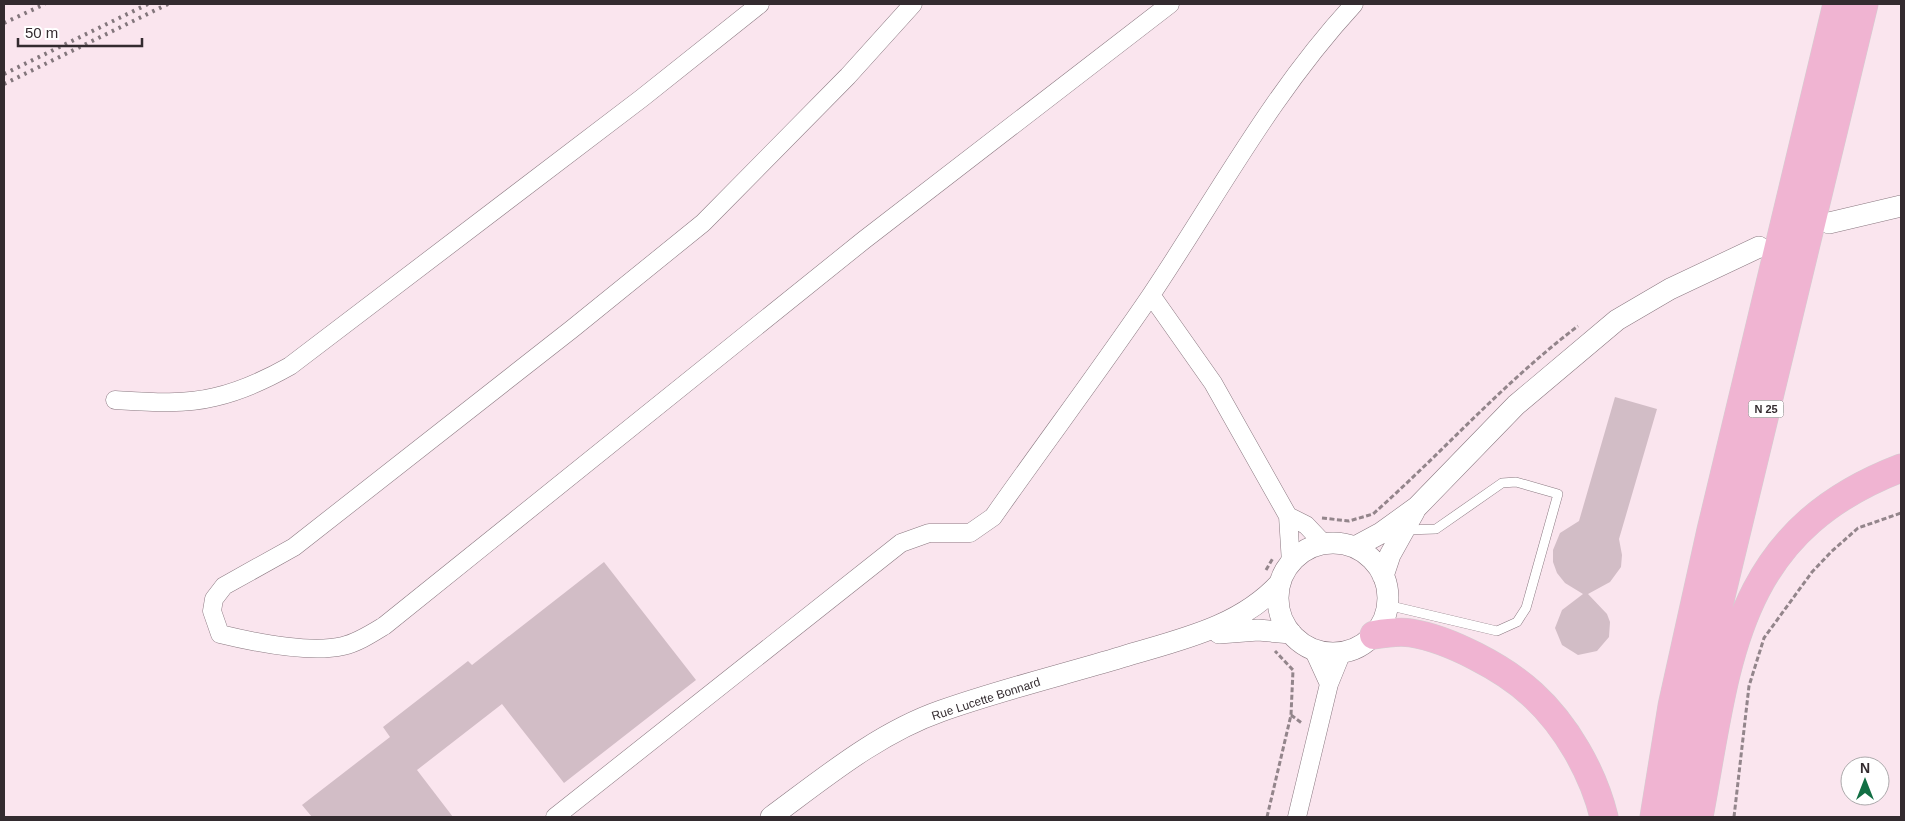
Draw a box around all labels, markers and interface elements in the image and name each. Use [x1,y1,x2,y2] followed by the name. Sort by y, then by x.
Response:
[18,15,141,47] scale bar
[25,24,58,41] text: 50 m
[1748,400,1784,418] road number: N 25
[930,675,1042,723] street label: Rue Lucette Bonnard
[1840,756,1890,806] north arrow
[1860,760,1870,776] text: N

